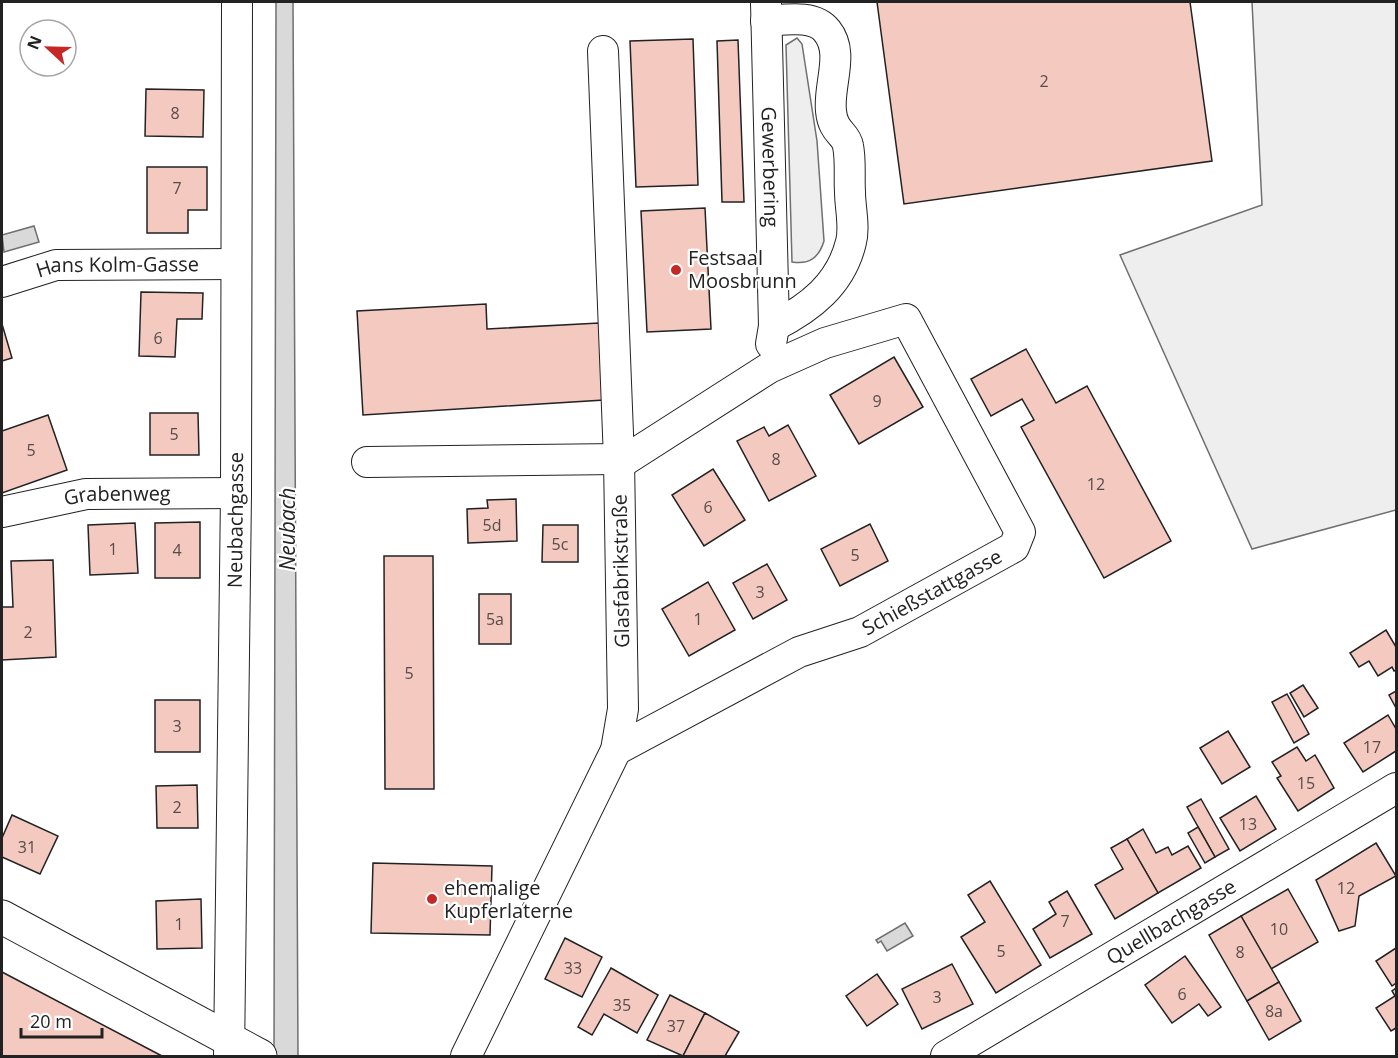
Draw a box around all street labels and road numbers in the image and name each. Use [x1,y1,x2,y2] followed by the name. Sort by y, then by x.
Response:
[756,106,786,228] street label: Gewerbering
[33,250,199,283] street label: Hans Kolm-Gasse
[221,452,249,588] street label: Neubachgasse
[61,479,171,511] street label: Grabenweg
[606,494,635,648] street label: Glasfabrikstraße
[857,542,1007,641] street label: Schießstattgasse
[1101,872,1241,971] street label: Quellbachgasse

